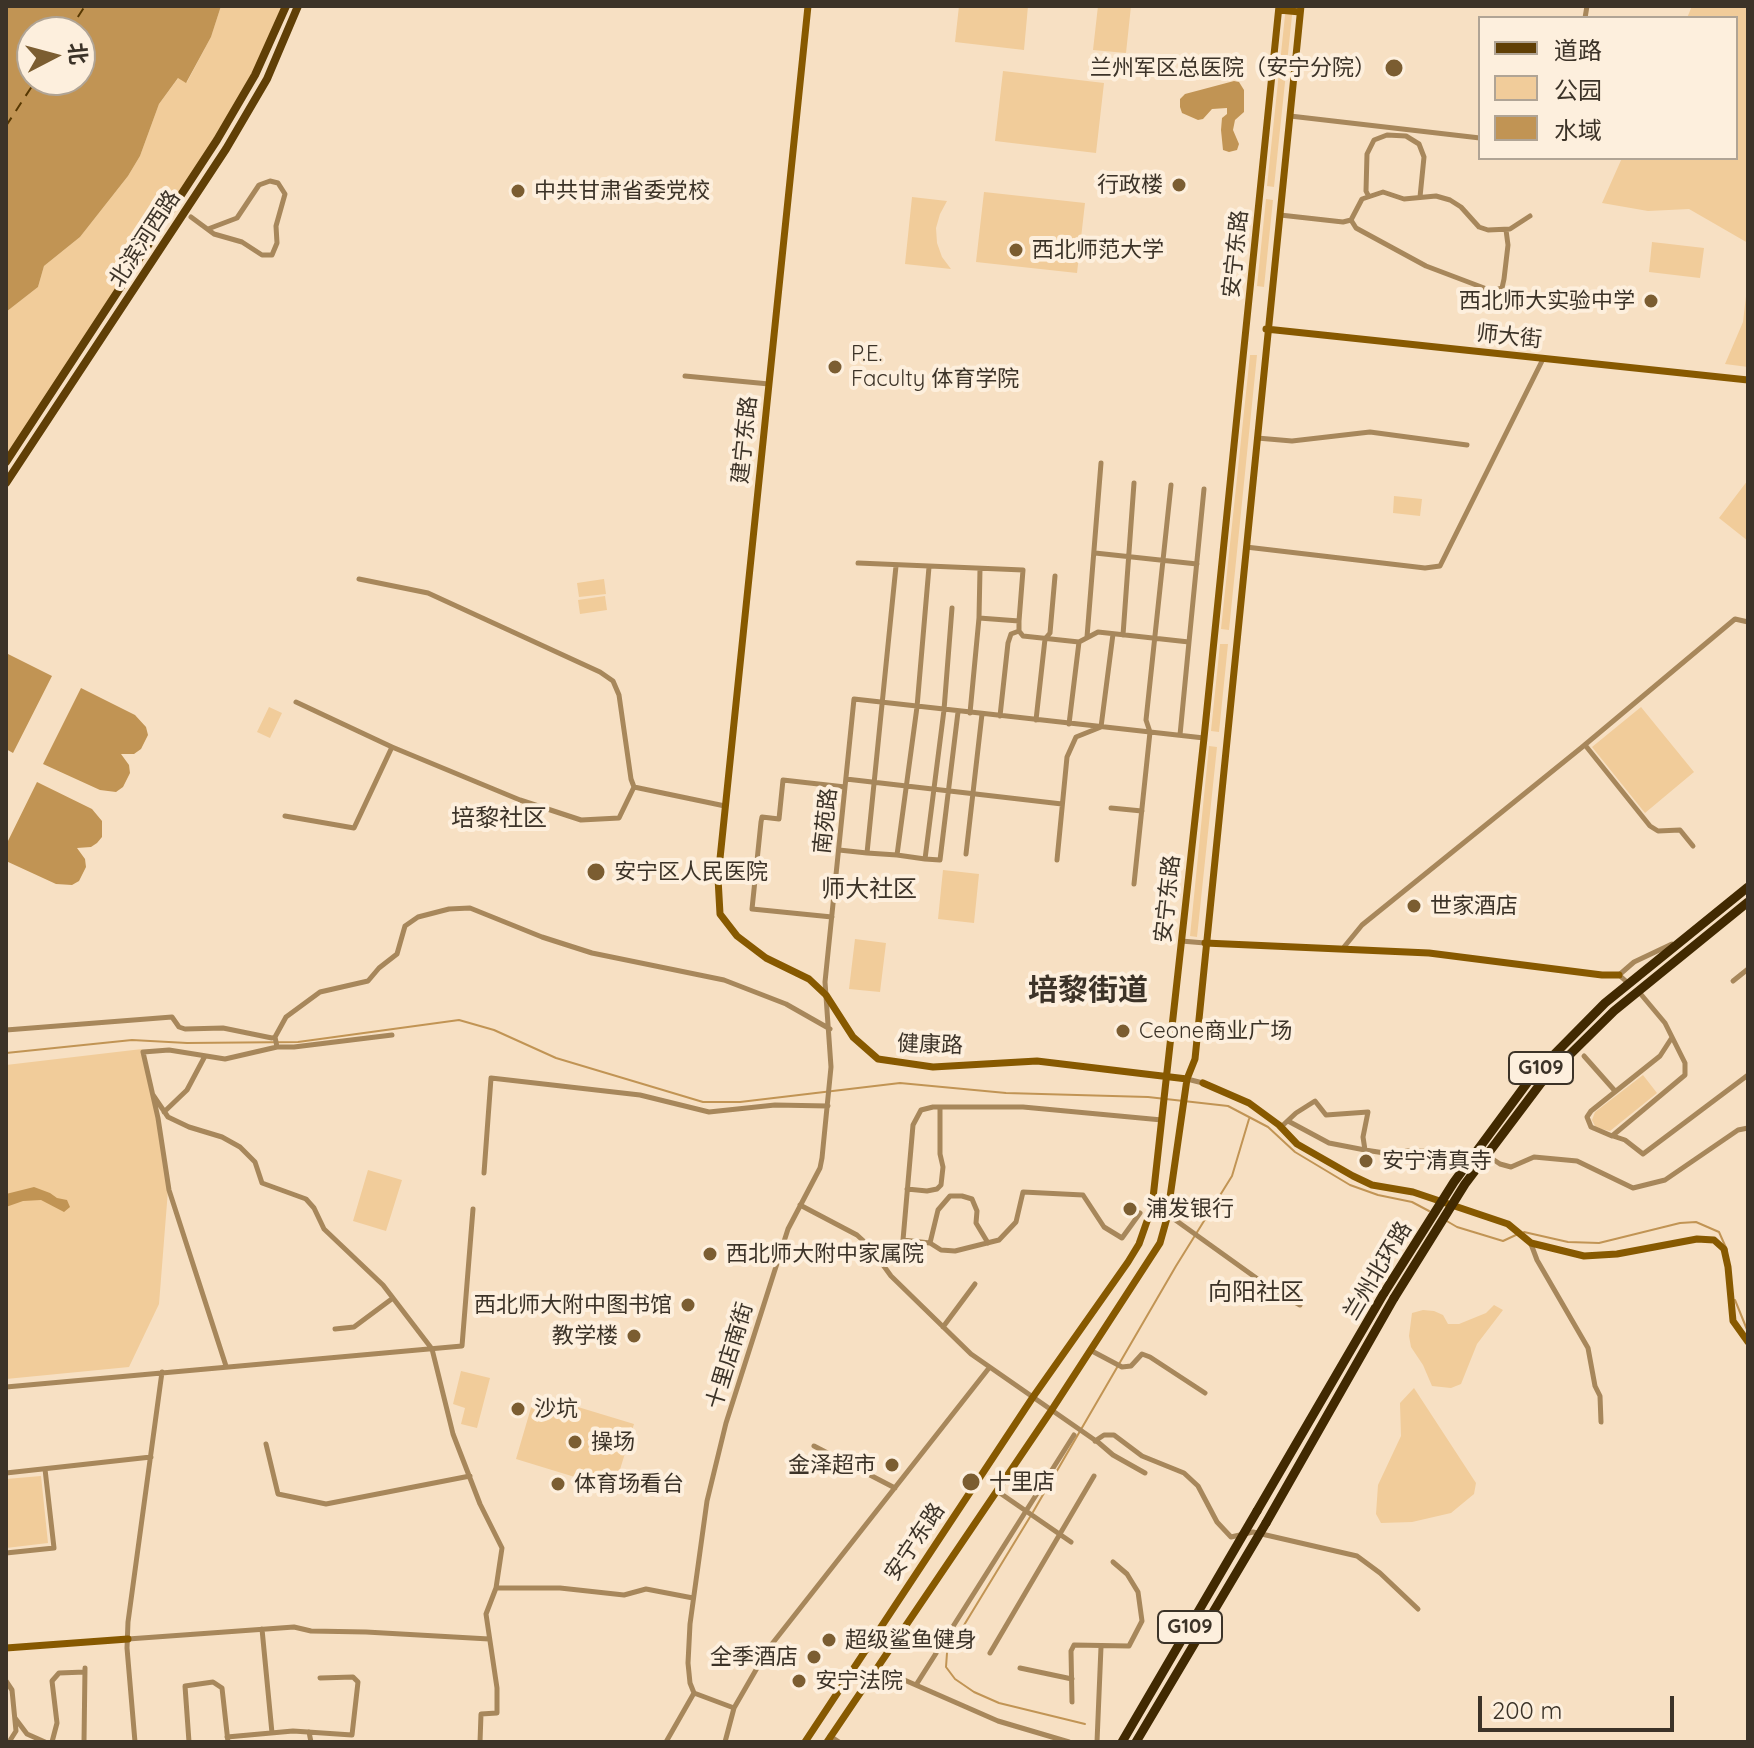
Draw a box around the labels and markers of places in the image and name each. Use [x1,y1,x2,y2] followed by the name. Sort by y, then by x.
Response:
[1090,55,1376,81] place label: 兰州军区总医院（安宁分院）
[1383,57,1405,79] marker: 兰州军区总医院（安宁分院）
[1097,172,1163,198] place label: 行政楼
[1170,176,1188,194] marker: 行政楼
[534,178,710,204] place label: 中共甘肃省委党校
[509,182,527,200] marker: 中共甘肃省委党校
[1032,237,1164,263] place label: 西北师范大学
[1007,241,1025,259] marker: 西北师范大学
[1459,288,1635,314] place label: 西北师大实验中学
[1642,292,1660,310] marker: 西北师大实验中学
[851,341,1019,392] place label: P.E. Faculty 体育学院
[826,358,844,376] marker: P.E. Faculty 体育学院
[614,859,768,885] place label: 安宁区人民医院
[585,861,607,883] marker: 安宁区人民医院
[1430,893,1518,919] place label: 世家酒店
[1405,897,1423,915] marker: 世家酒店
[1139,1018,1292,1044] place label: Ceone商业广场
[1114,1022,1132,1040] marker: Ceone商业广场
[1382,1148,1492,1174] place label: 安宁清真寺
[1357,1152,1375,1170] marker: 安宁清真寺
[1146,1196,1234,1222] place label: 浦发银行
[1121,1200,1139,1218] marker: 浦发银行
[726,1241,924,1267] place label: 西北师大附中家属院
[701,1245,719,1263] marker: 西北师大附中家属院
[474,1292,672,1318] place label: 西北师大附中图书馆
[679,1296,697,1314] marker: 西北师大附中图书馆
[552,1323,618,1349] place label: 教学楼
[625,1327,643,1345] marker: 教学楼
[534,1396,578,1422] place label: 沙坑
[509,1400,527,1418] marker: 沙坑
[591,1429,635,1455] place label: 操场
[566,1433,584,1451] marker: 操场
[788,1452,876,1478] place label: 金泽超市
[883,1456,901,1474] marker: 金泽超市
[989,1469,1055,1495] place label: 十里店
[574,1471,684,1497] place label: 体育场看台
[960,1471,982,1493] marker: 十里店
[549,1475,567,1493] marker: 体育场看台
[845,1627,977,1653] place label: 超级鲨鱼健身
[820,1631,838,1649] marker: 超级鲨鱼健身
[710,1644,798,1670] place label: 全季酒店
[805,1648,823,1666] marker: 全季酒店
[815,1668,903,1694] place label: 安宁法院
[790,1672,808,1690] marker: 安宁法院

